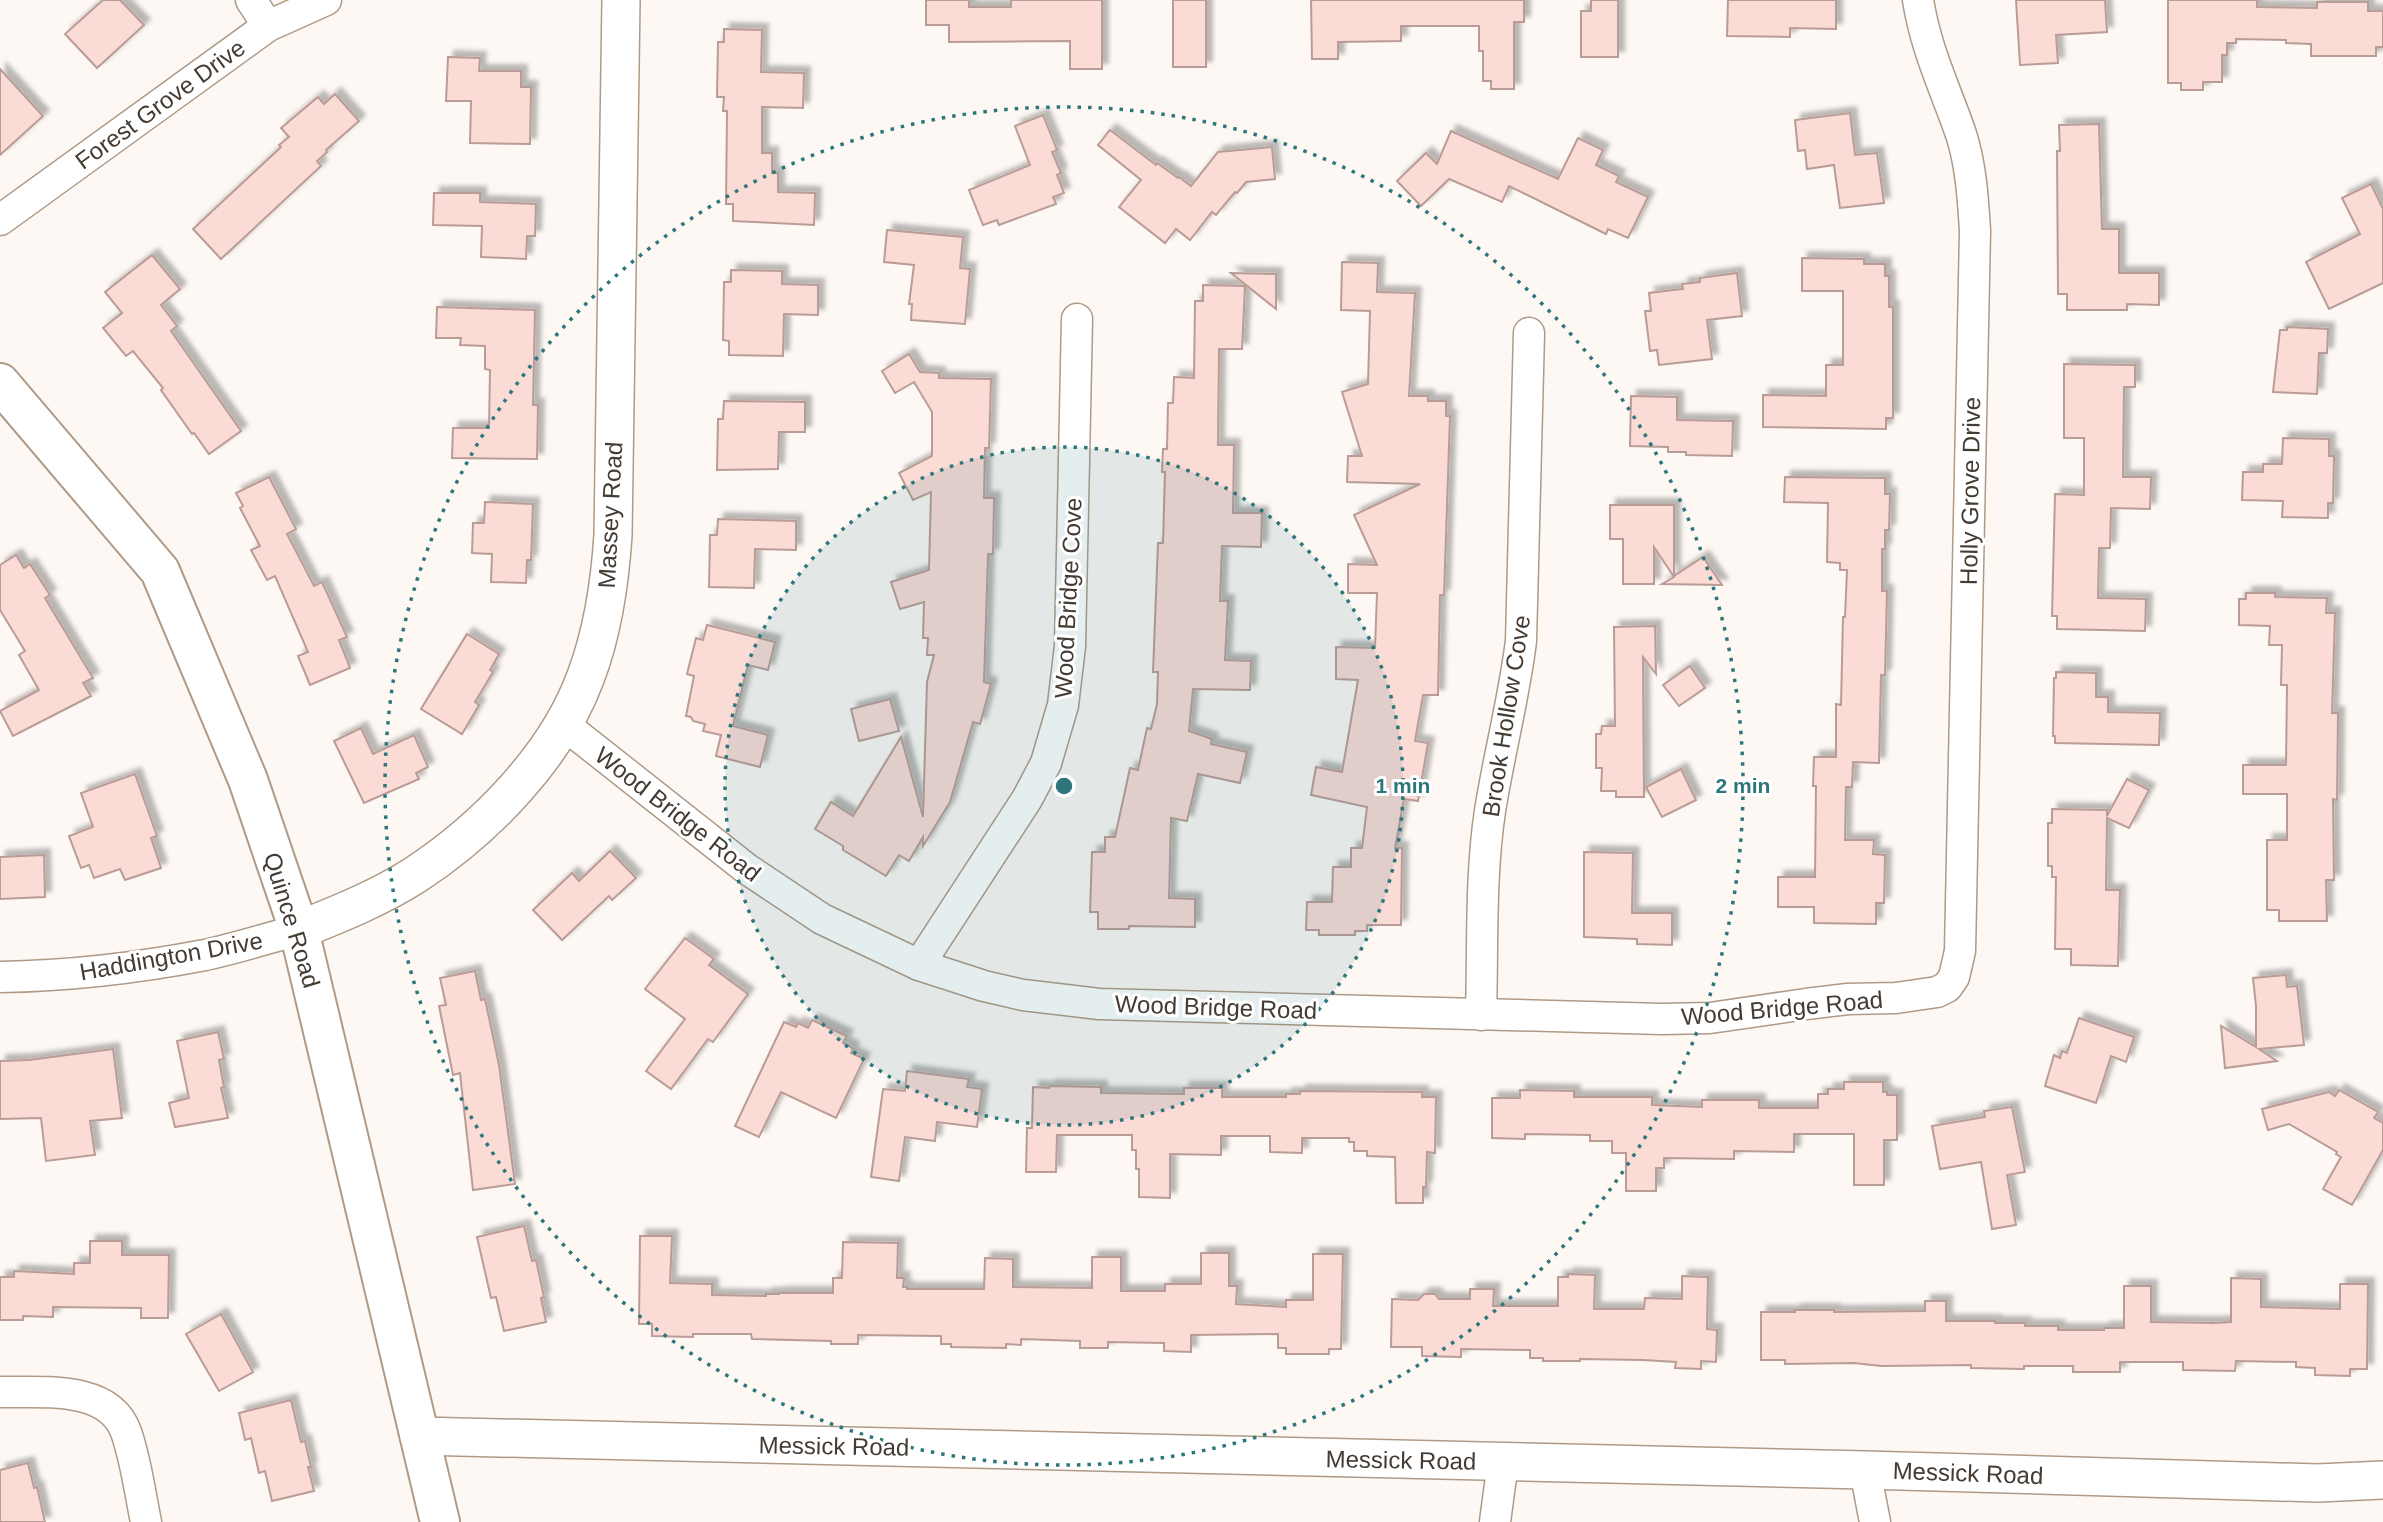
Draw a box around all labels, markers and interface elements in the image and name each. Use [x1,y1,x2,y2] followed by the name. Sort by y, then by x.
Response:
[70,34,250,174] street label: Forest Grove Drive
[1955,397,1985,585] street label: Holly Grove Drive
[593,441,627,589] street label: Massey Road
[1049,497,1087,699] street label: Wood Bridge Cove
[1477,613,1535,819] street label: Brook Hollow Cove
[590,741,766,887] street label: Wood Bridge Road
[1052,774,1076,798] centre of rings
[1376,774,1430,797] text: 1 min
[1716,774,1770,797] text: 2 min
[259,849,325,991] street label: Quince Road
[77,927,265,985] street label: Haddington Drive
[1680,986,1884,1030] street label: Wood Bridge Road
[1114,990,1318,1024] street label: Wood Bridge Road
[758,1431,910,1461] street label: Messick Road
[1325,1445,1477,1475] street label: Messick Road
[1892,1457,2044,1489] street label: Messick Road

